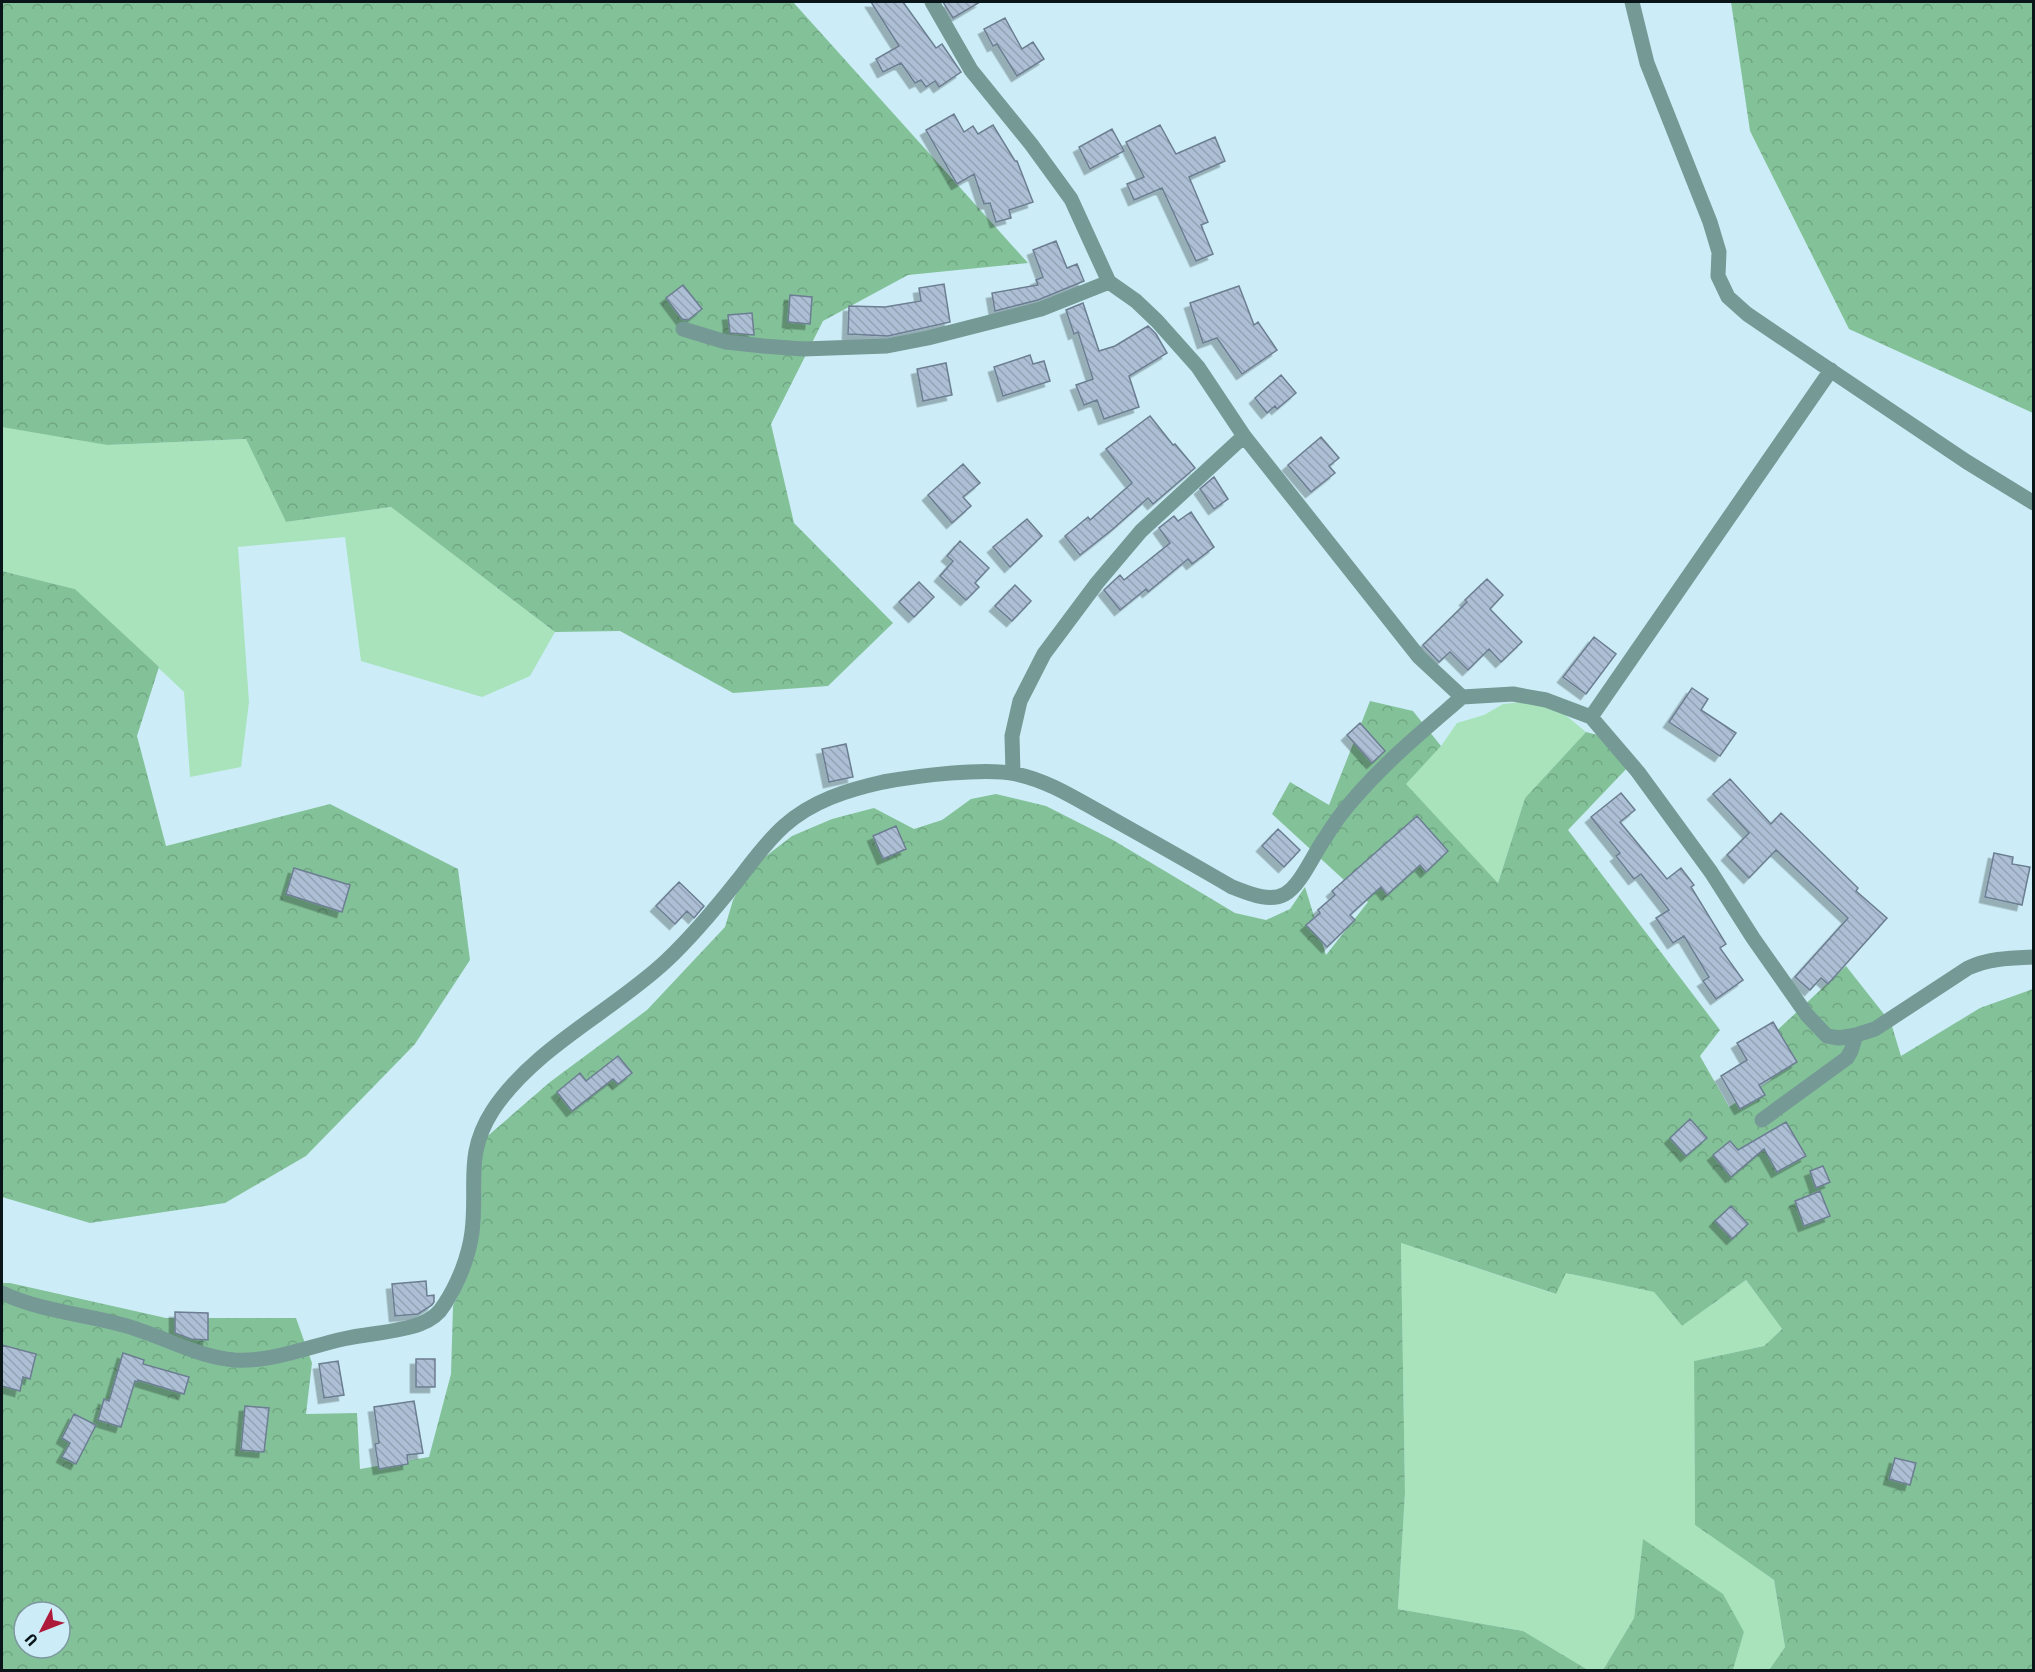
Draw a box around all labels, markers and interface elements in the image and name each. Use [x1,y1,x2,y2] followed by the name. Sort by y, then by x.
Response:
[12,1600,72,1660] north arrow
[21,1630,41,1650] text: U

